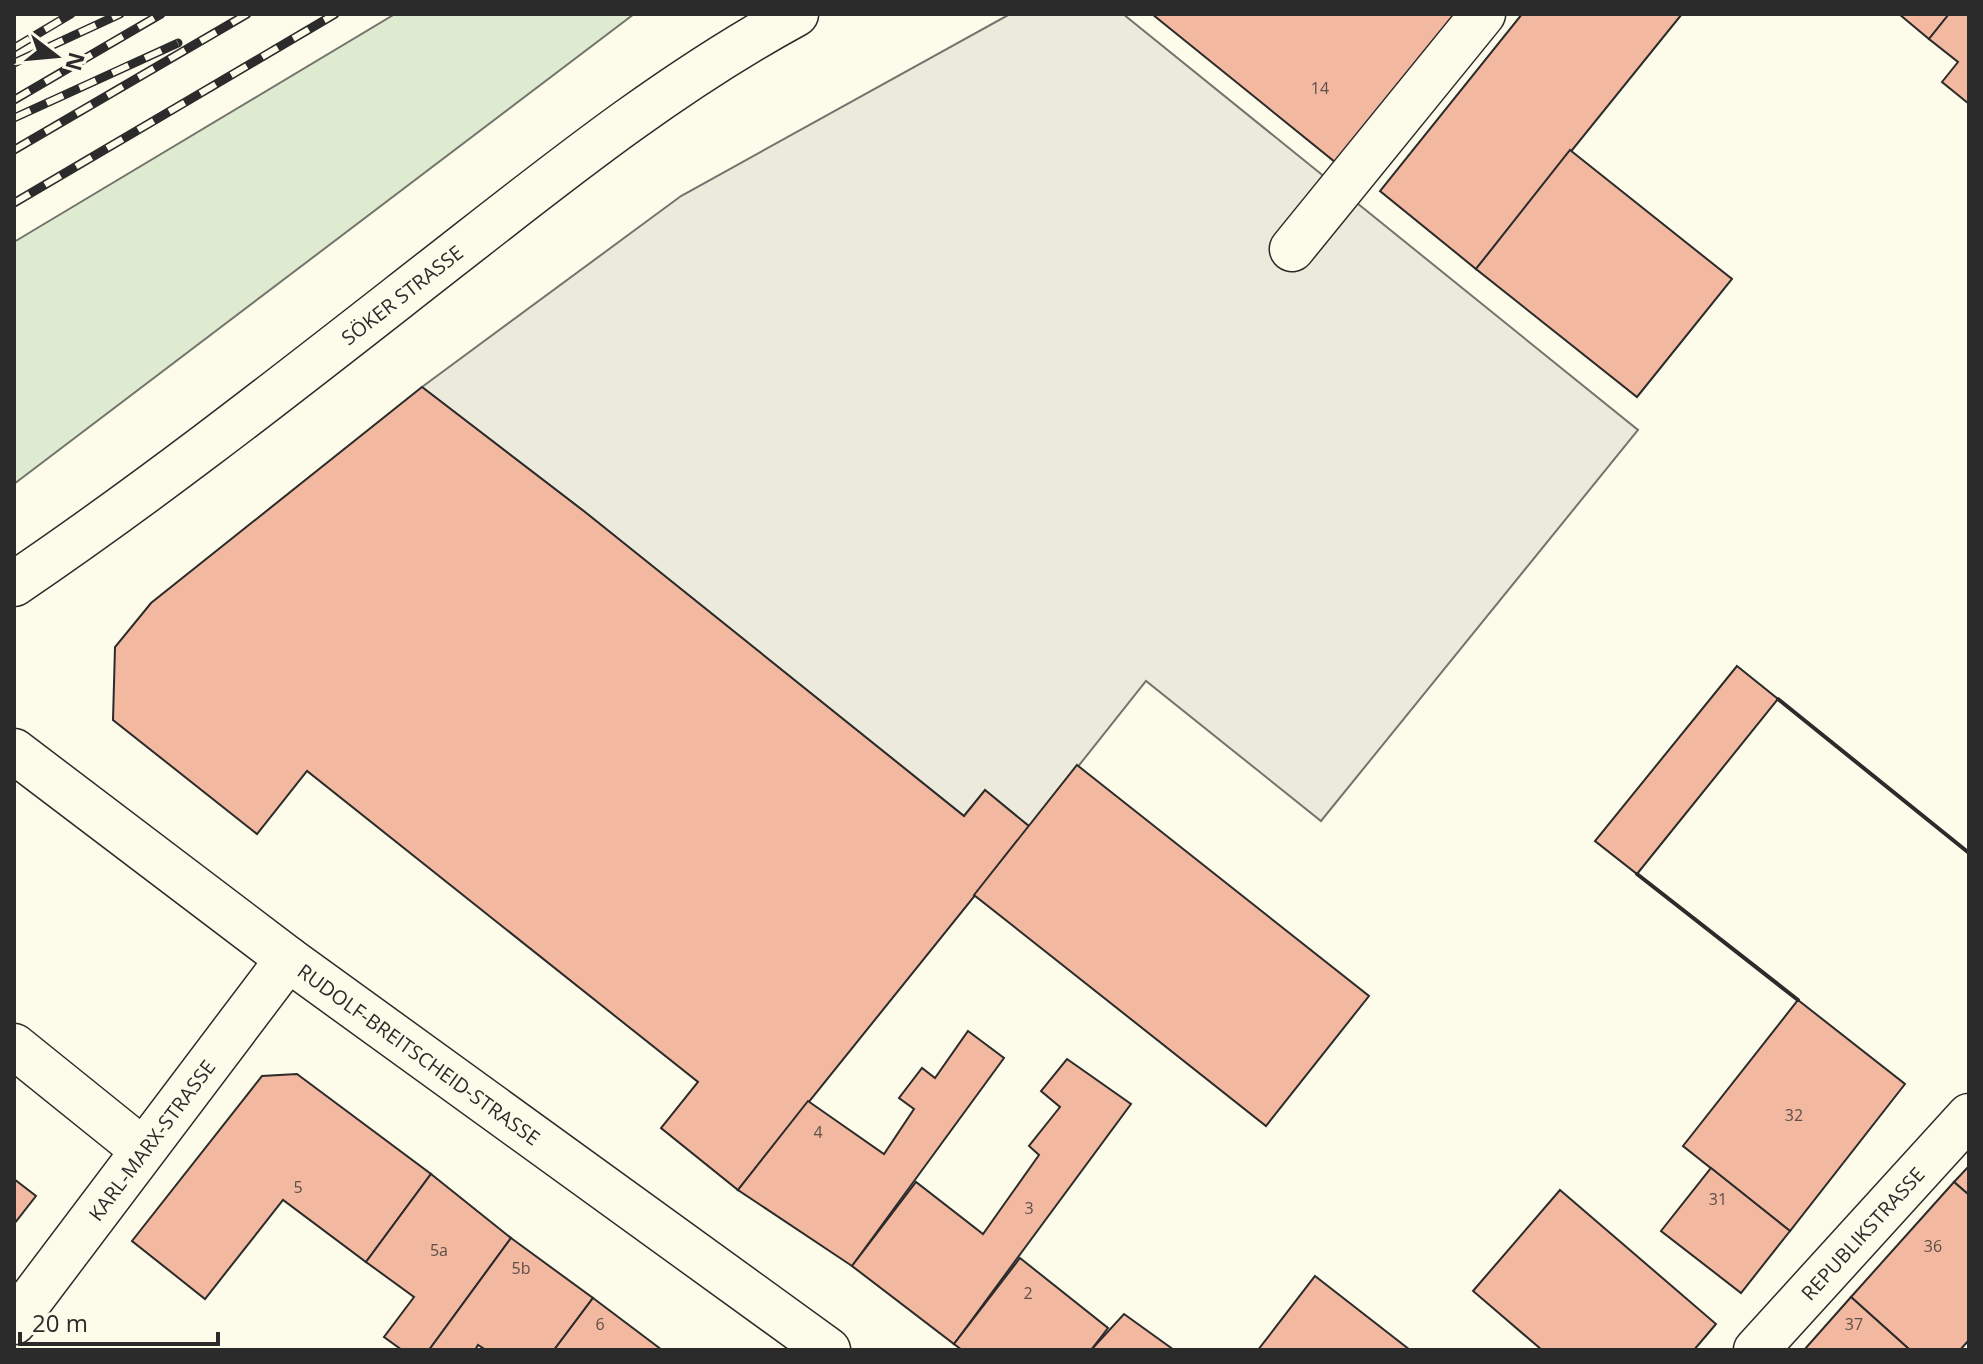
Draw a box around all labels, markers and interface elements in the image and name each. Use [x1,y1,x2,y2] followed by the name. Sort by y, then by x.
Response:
[16,16,96,96] north arrow
[59,49,93,75] text: N
[1311,77,1329,99] house number: 14
[335,239,468,351] street label: SÖKER STRASSE
[293,957,546,1151] street label: RUDOLF-BREITSCHEID-STRASSE
[82,1054,221,1226] street label: KARL-MARX-STRASSE
[1785,1104,1803,1126] house number: 32
[813,1121,823,1143] house number: 4
[1795,1161,1930,1306] street label: REPUBLIKSTRASSE
[293,1176,303,1198] house number: 5
[1709,1188,1727,1210] house number: 31
[1024,1197,1034,1219] house number: 3
[1924,1235,1942,1257] house number: 36
[430,1239,448,1261] house number: 5a
[512,1257,530,1279] house number: 5b
[1023,1282,1033,1304] house number: 2
[20,1296,218,1346] scale bar
[32,1306,88,1339] text: 20 m
[595,1313,605,1335] house number: 6
[1845,1313,1863,1335] house number: 37

